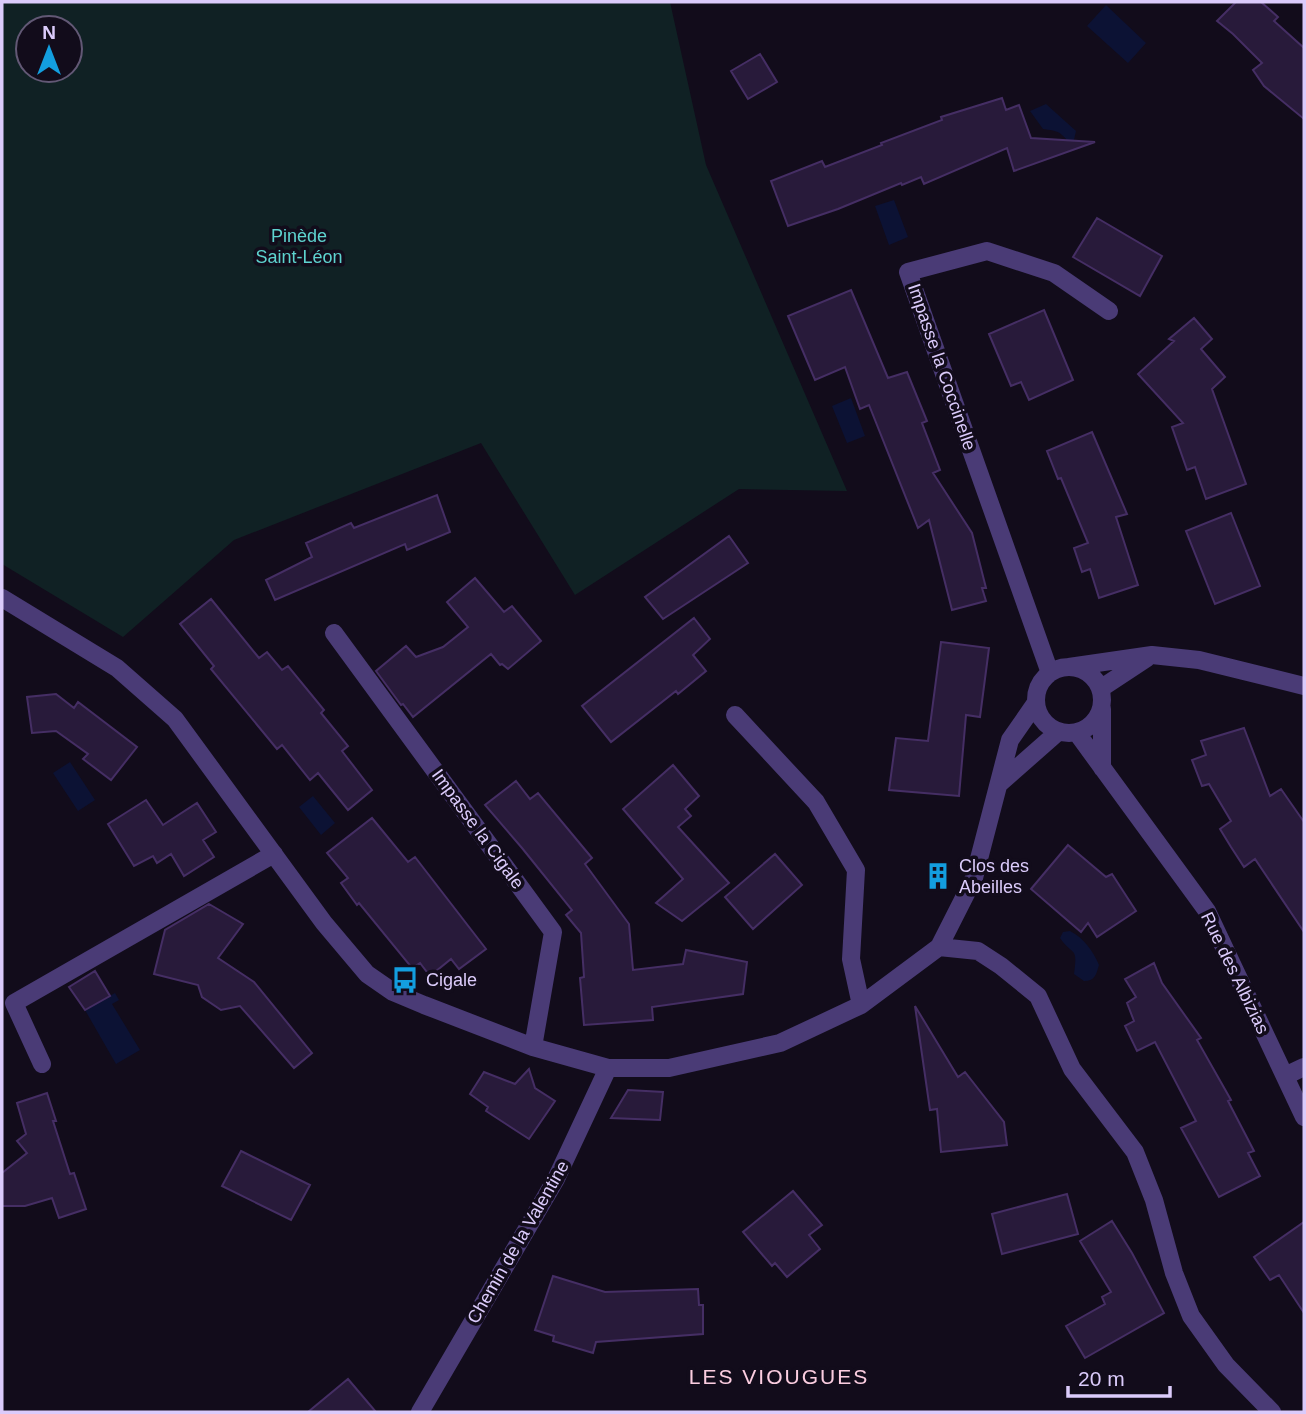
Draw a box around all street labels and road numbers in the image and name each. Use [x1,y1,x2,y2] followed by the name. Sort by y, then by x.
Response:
[904,281,980,453] street label: Impasse la Coccinelle
[428,765,528,893] street label: Impasse la Cigale
[1197,909,1273,1037] street label: Rue des Albizias
[463,1157,573,1327] street label: Chemin de la Valentine

